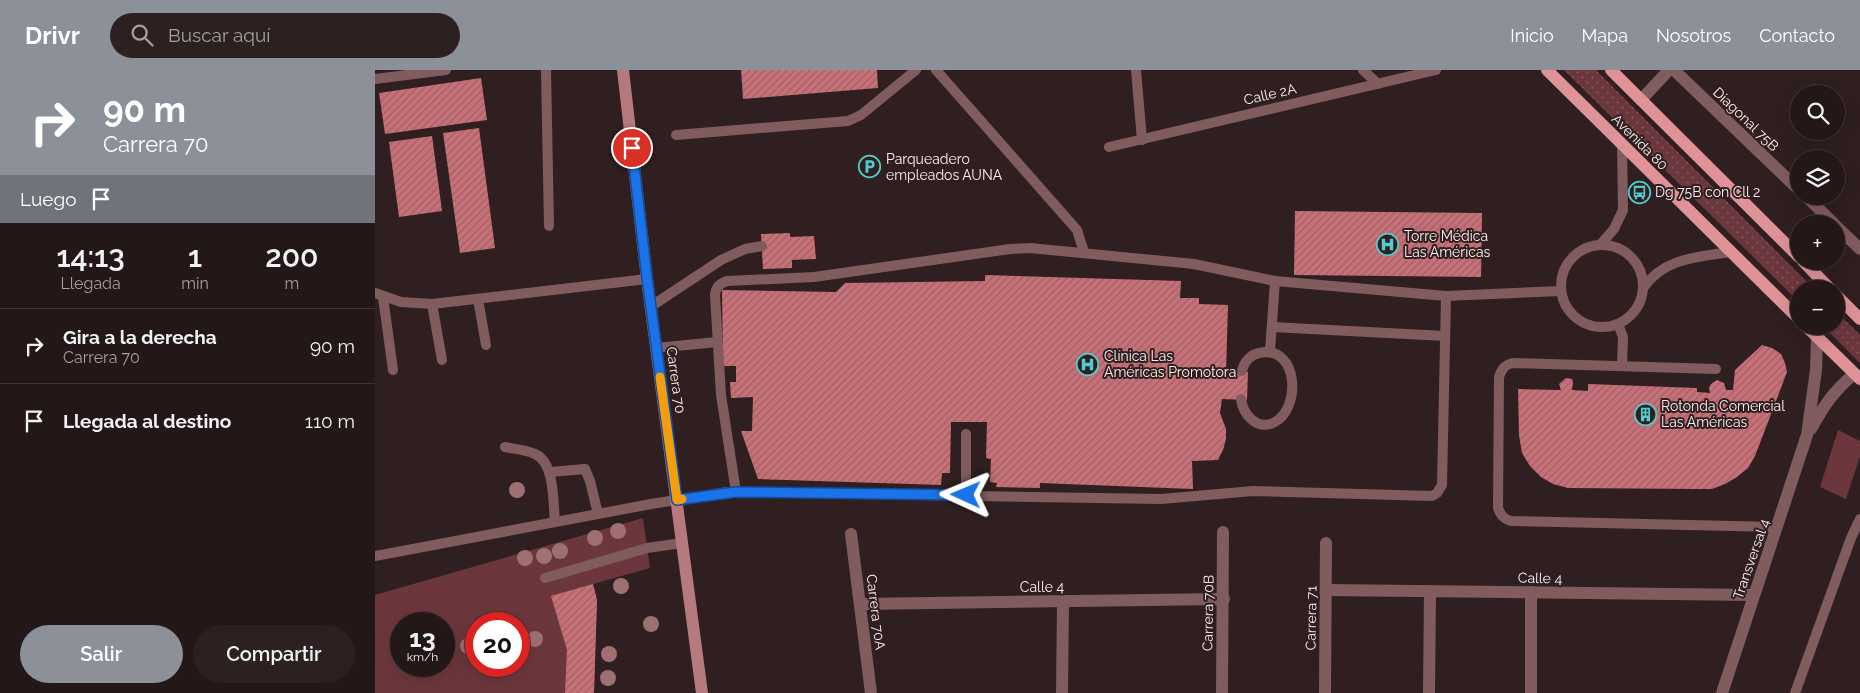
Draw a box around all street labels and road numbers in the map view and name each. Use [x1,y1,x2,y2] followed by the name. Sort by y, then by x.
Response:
[1242,80,1298,108] street label: Calle 2A
[1710,84,1782,154] street label: Diagonal 75B
[1609,111,1671,173] street label: Avenida 80
[663,346,689,414] street label: Carrera 70
[1730,516,1772,601] street label: Transversal 4
[1518,570,1563,586] street label: Calle 4
[863,573,889,651] street label: Carrera 70A
[1199,575,1217,651] street label: Carrera 70B
[1020,579,1064,595] street label: Calle 4
[1302,586,1320,650] street label: Carrera 71

